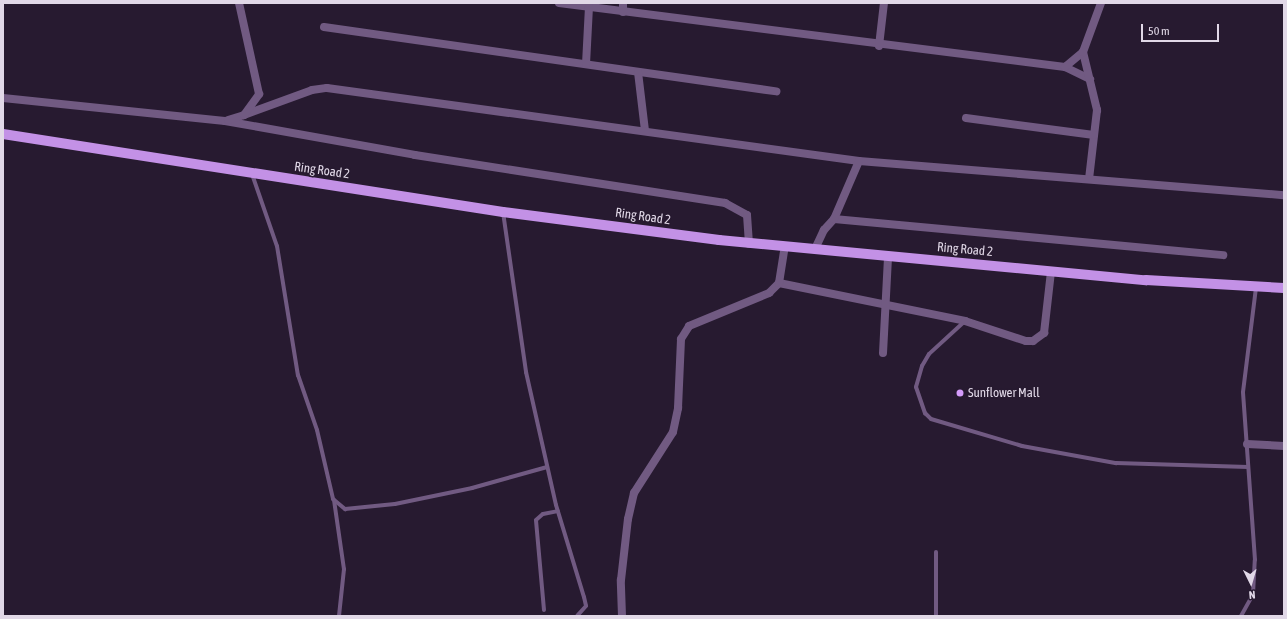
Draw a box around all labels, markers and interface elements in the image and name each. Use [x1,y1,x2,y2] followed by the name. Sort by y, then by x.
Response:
[1143,16,1221,42] scale bar
[1148,24,1170,38] text: 50 m
[293,159,351,183] street label: Ring Road 2
[614,205,672,229] street label: Ring Road 2
[936,240,994,260] street label: Ring Road 2
[968,385,1040,401] place label: Sunflower Mall
[955,388,965,398] marker: Sunflower Mall
[1231,563,1271,603] north arrow
[1248,589,1256,601] text: N

